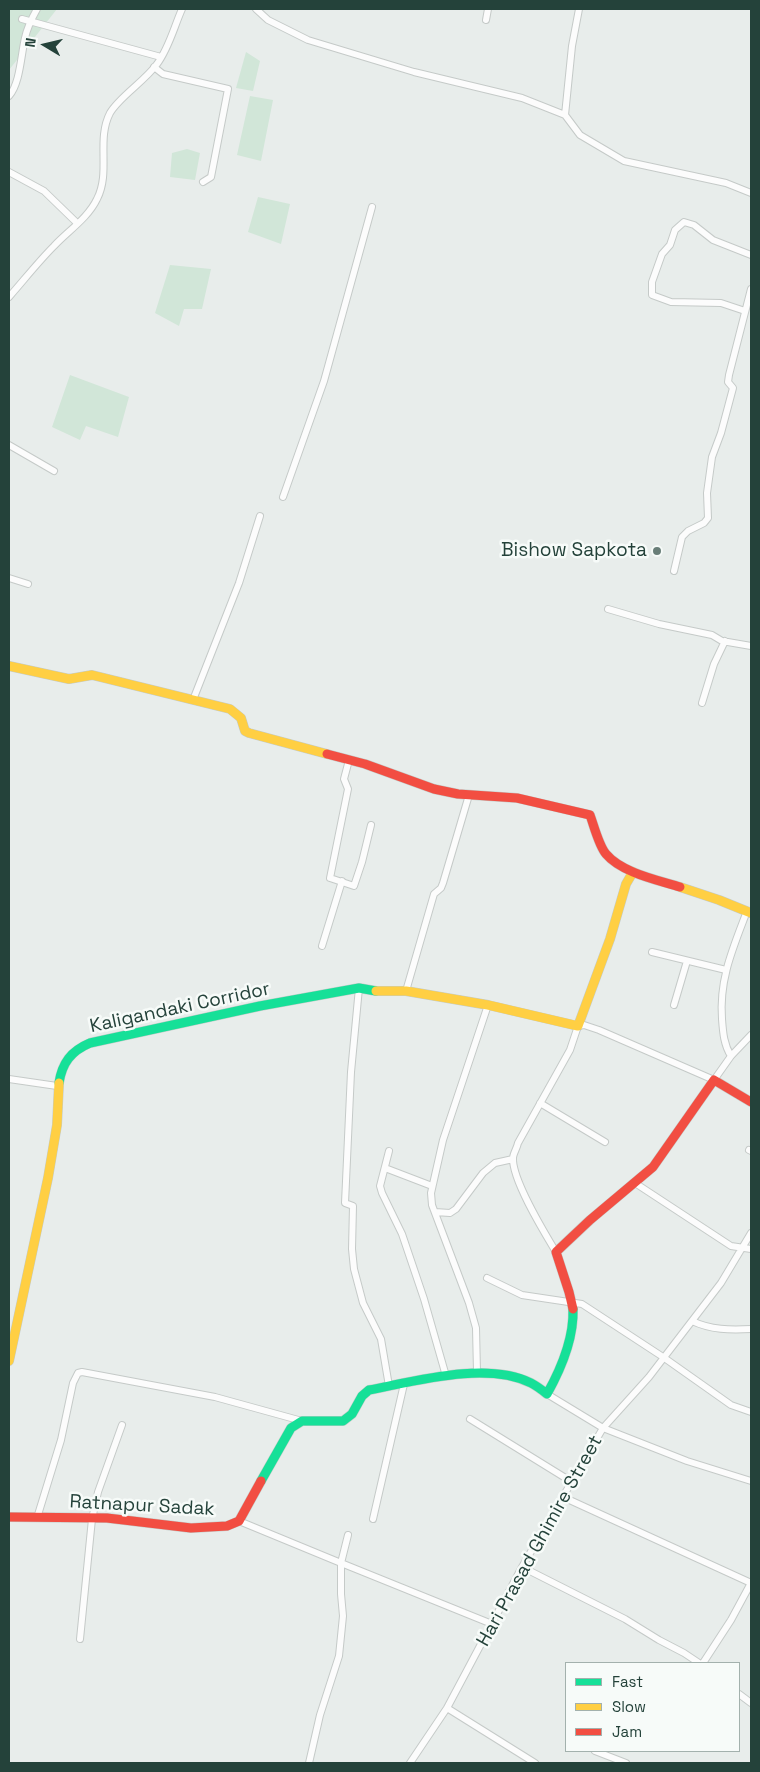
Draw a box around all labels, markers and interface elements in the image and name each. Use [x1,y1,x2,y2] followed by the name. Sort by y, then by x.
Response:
[20,20,70,70] north arrow
[21,37,40,49] text: N
[501,540,647,562] place label: Bishow Sapkota
[651,545,663,557] marker: Bishow Sapkota
[88,978,272,1038] street label: Kaligandaki Corridor
[472,1431,608,1651] street label: Hari Prasad Ghimire Street
[69,1491,215,1521] street label: Ratnapur Sadak
[565,1662,740,1752] legend
[612,1672,643,1691] text: Fast
[612,1697,646,1716] text: Slow
[612,1722,642,1741] text: Jam

